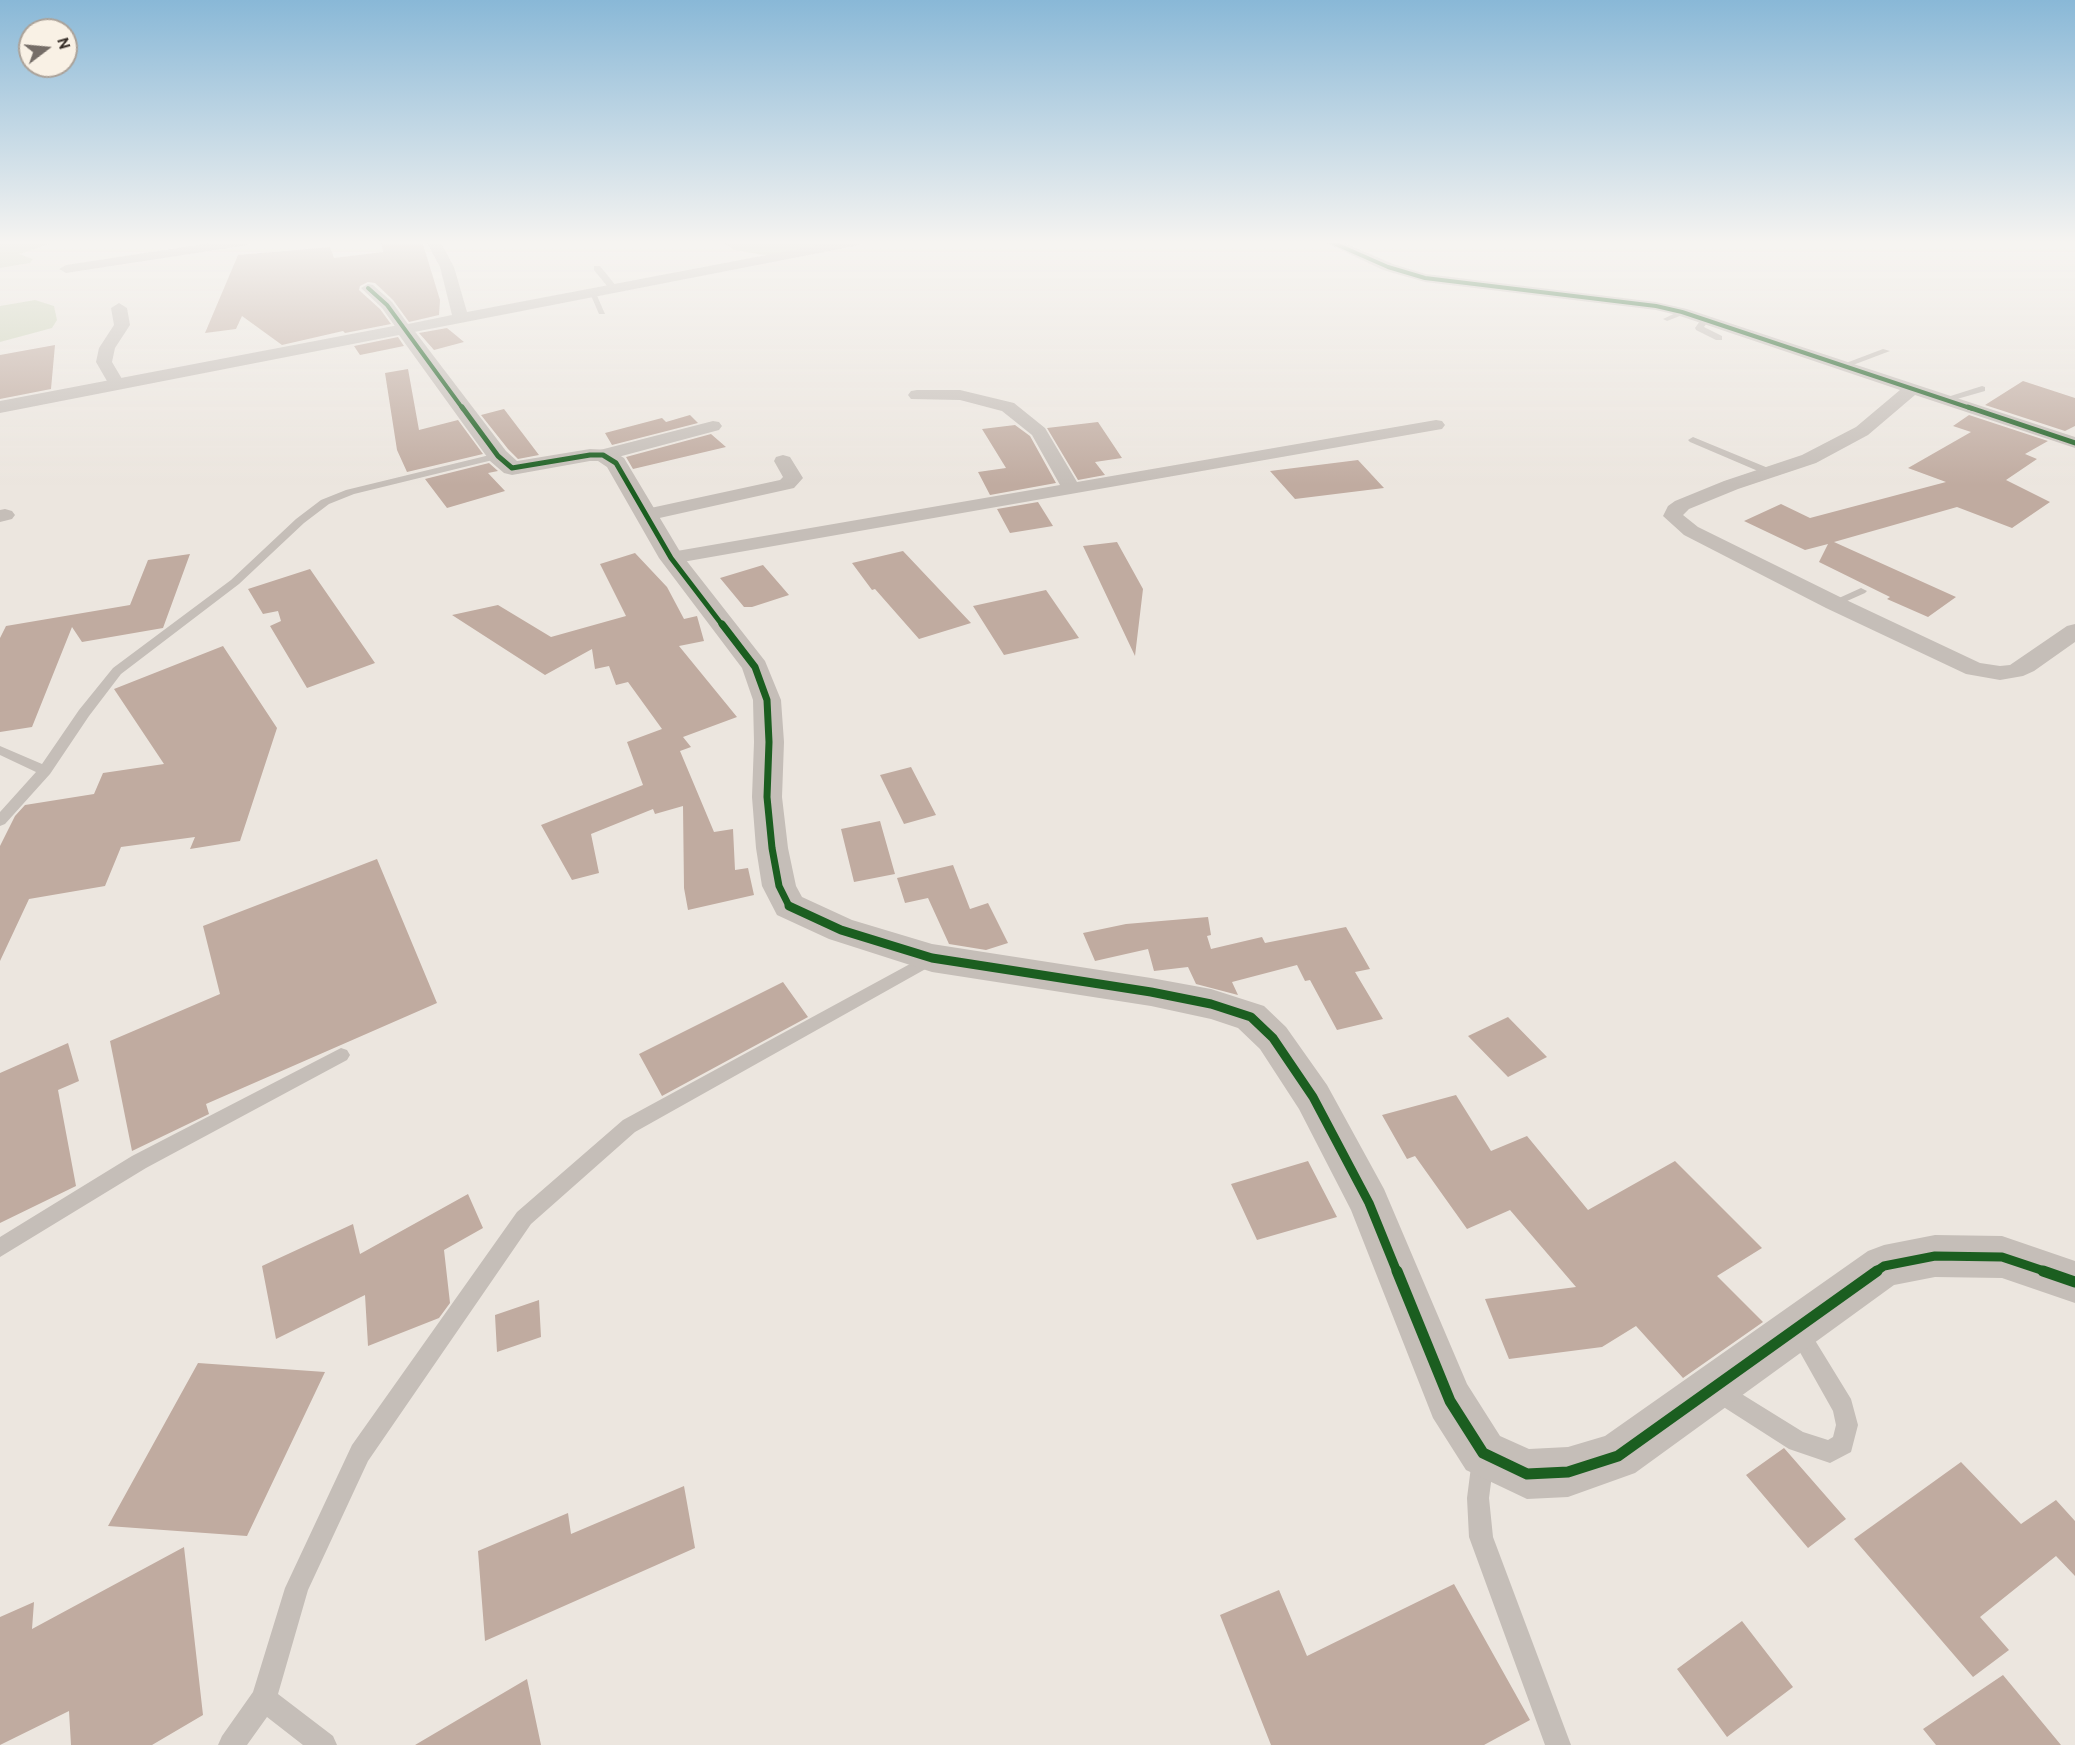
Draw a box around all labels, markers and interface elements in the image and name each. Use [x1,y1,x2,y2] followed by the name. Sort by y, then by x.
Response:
[18,18,78,78] north arrow
[53,35,75,52] text: N

